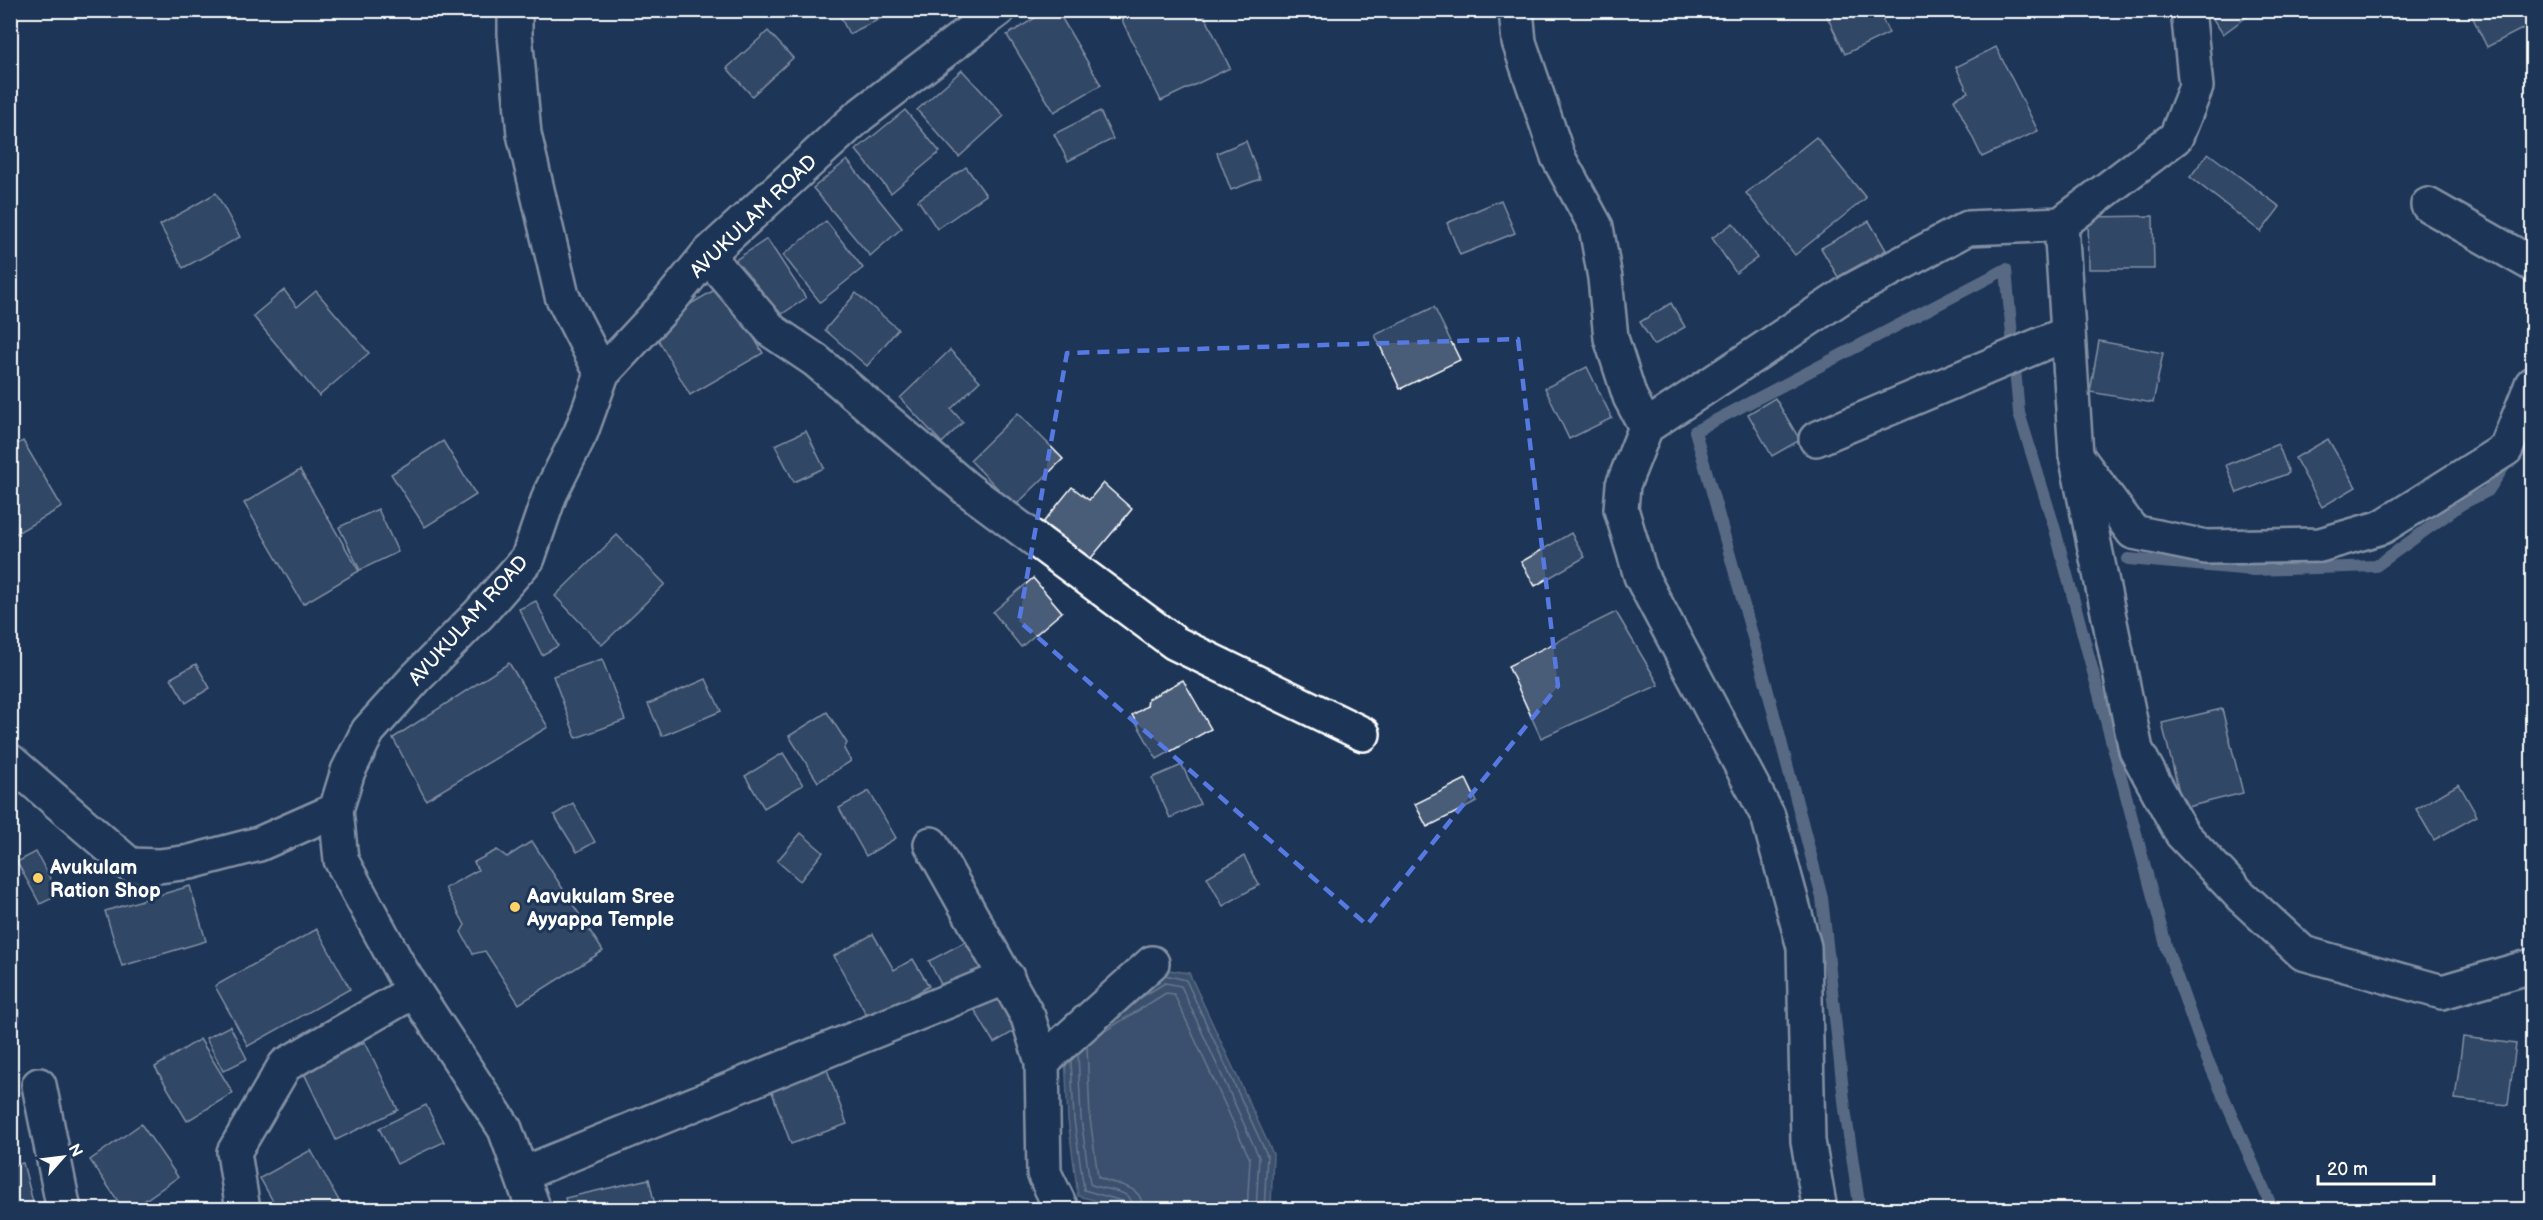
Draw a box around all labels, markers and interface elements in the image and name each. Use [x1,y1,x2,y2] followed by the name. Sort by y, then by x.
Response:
[685,150,822,283] street label: AVUKULAM ROAD
[404,551,534,691] street label: AVUKULAM ROAD
[49,856,161,903] place label: Avukulam Ration Shop
[31,871,45,885] marker: Avukulam Ration Shop
[526,885,674,932] place label: Aavukulam Sree Ayyappa Temple
[508,900,522,914] marker: Aavukulam Sree Ayyappa Temple
[33,1127,93,1187] north arrow
[64,1141,86,1160] text: N
[2318,1148,2434,1186] scale bar
[2327,1159,2368,1180] text: 20 m

